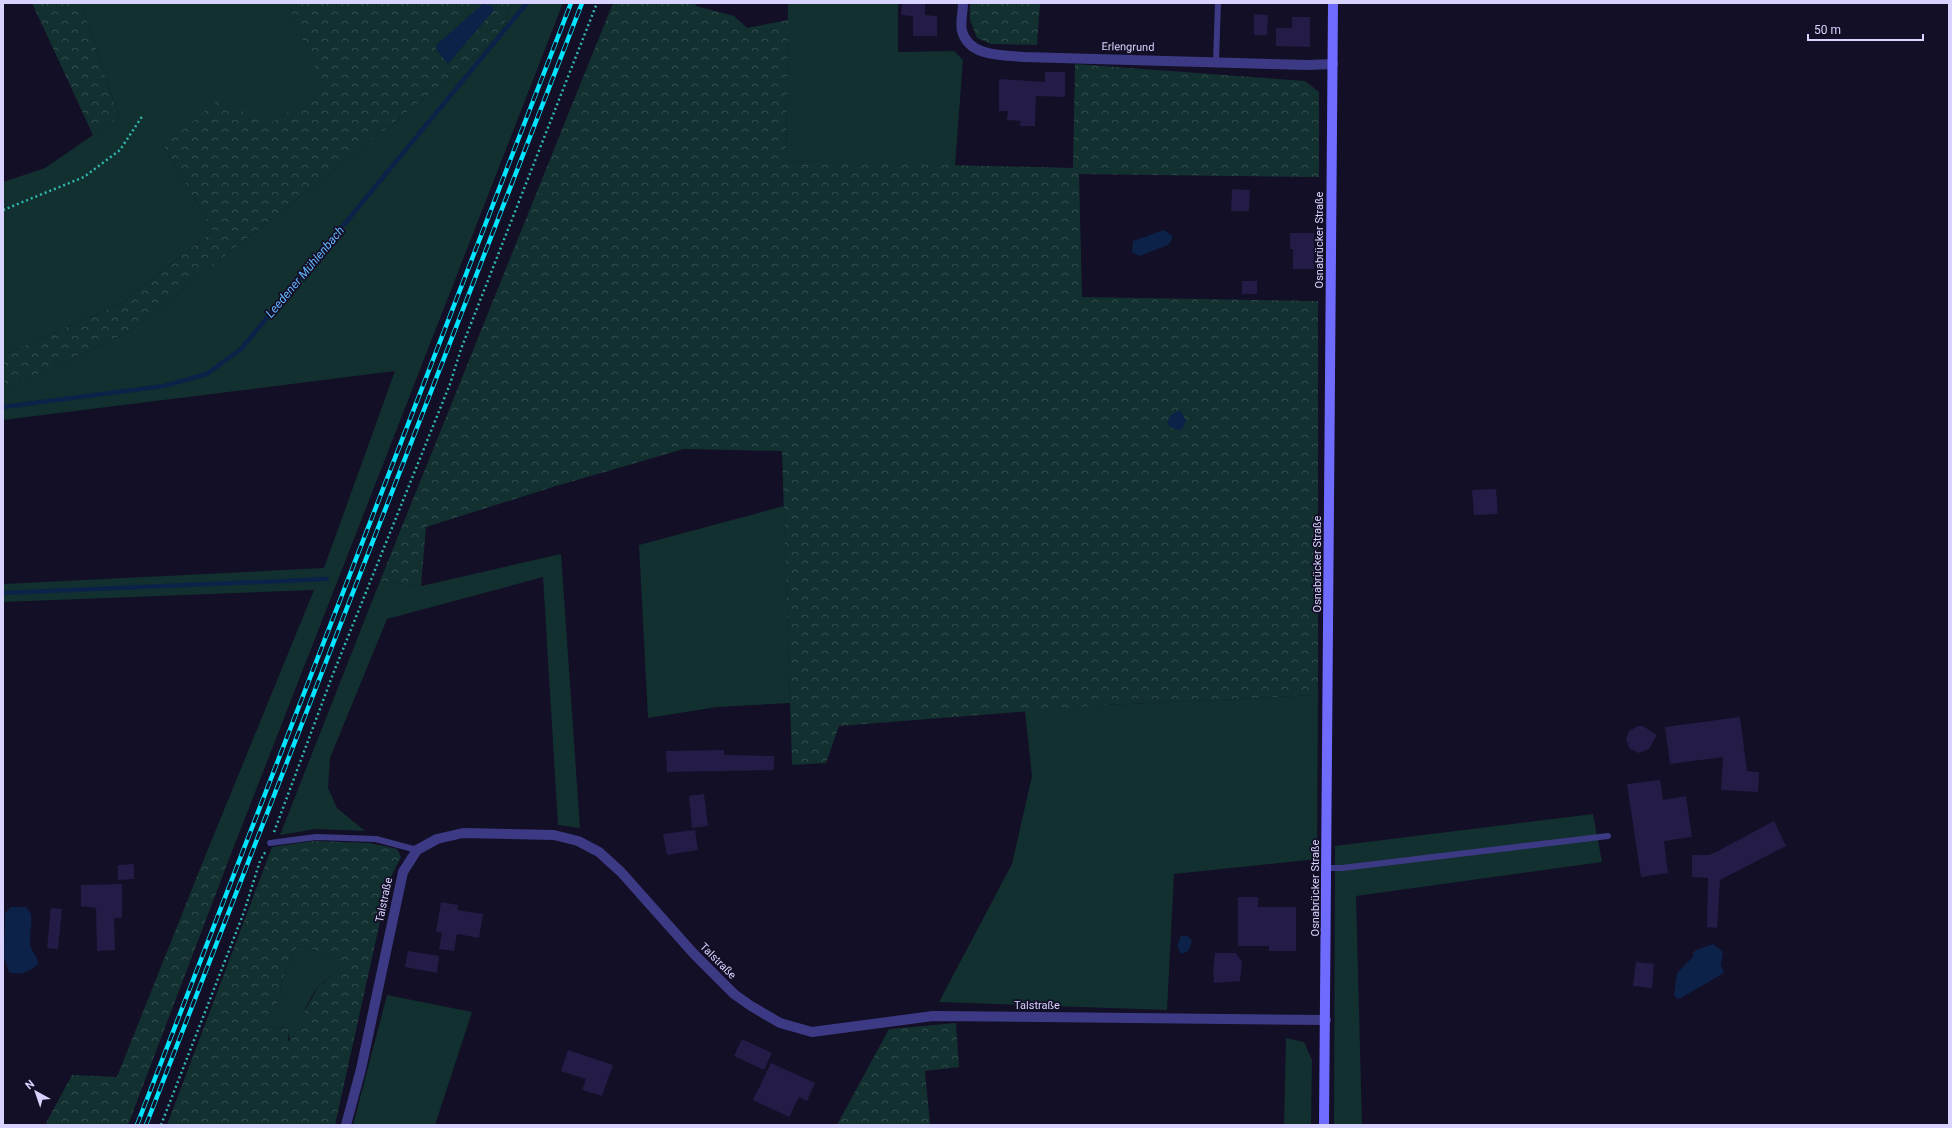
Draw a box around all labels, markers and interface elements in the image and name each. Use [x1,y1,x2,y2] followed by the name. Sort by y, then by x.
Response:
[1808,16,1923,42] scale bar
[1814,23,1841,37] text: 50 m
[1101,40,1155,54] street label: Erlengrund
[1313,191,1326,288] street label: Osnabrücker Straße
[263,224,347,320] water label: Leedener Mühlenbach
[1311,515,1324,612] street label: Osnabrücker Straße
[1309,839,1322,936] street label: Osnabrücker Straße
[373,876,395,924] street label: Talstraße
[697,940,739,982] street label: Talstraße
[1014,999,1060,1012] street label: Talstraße
[16,1072,56,1112] north arrow
[23,1077,37,1092] text: N

